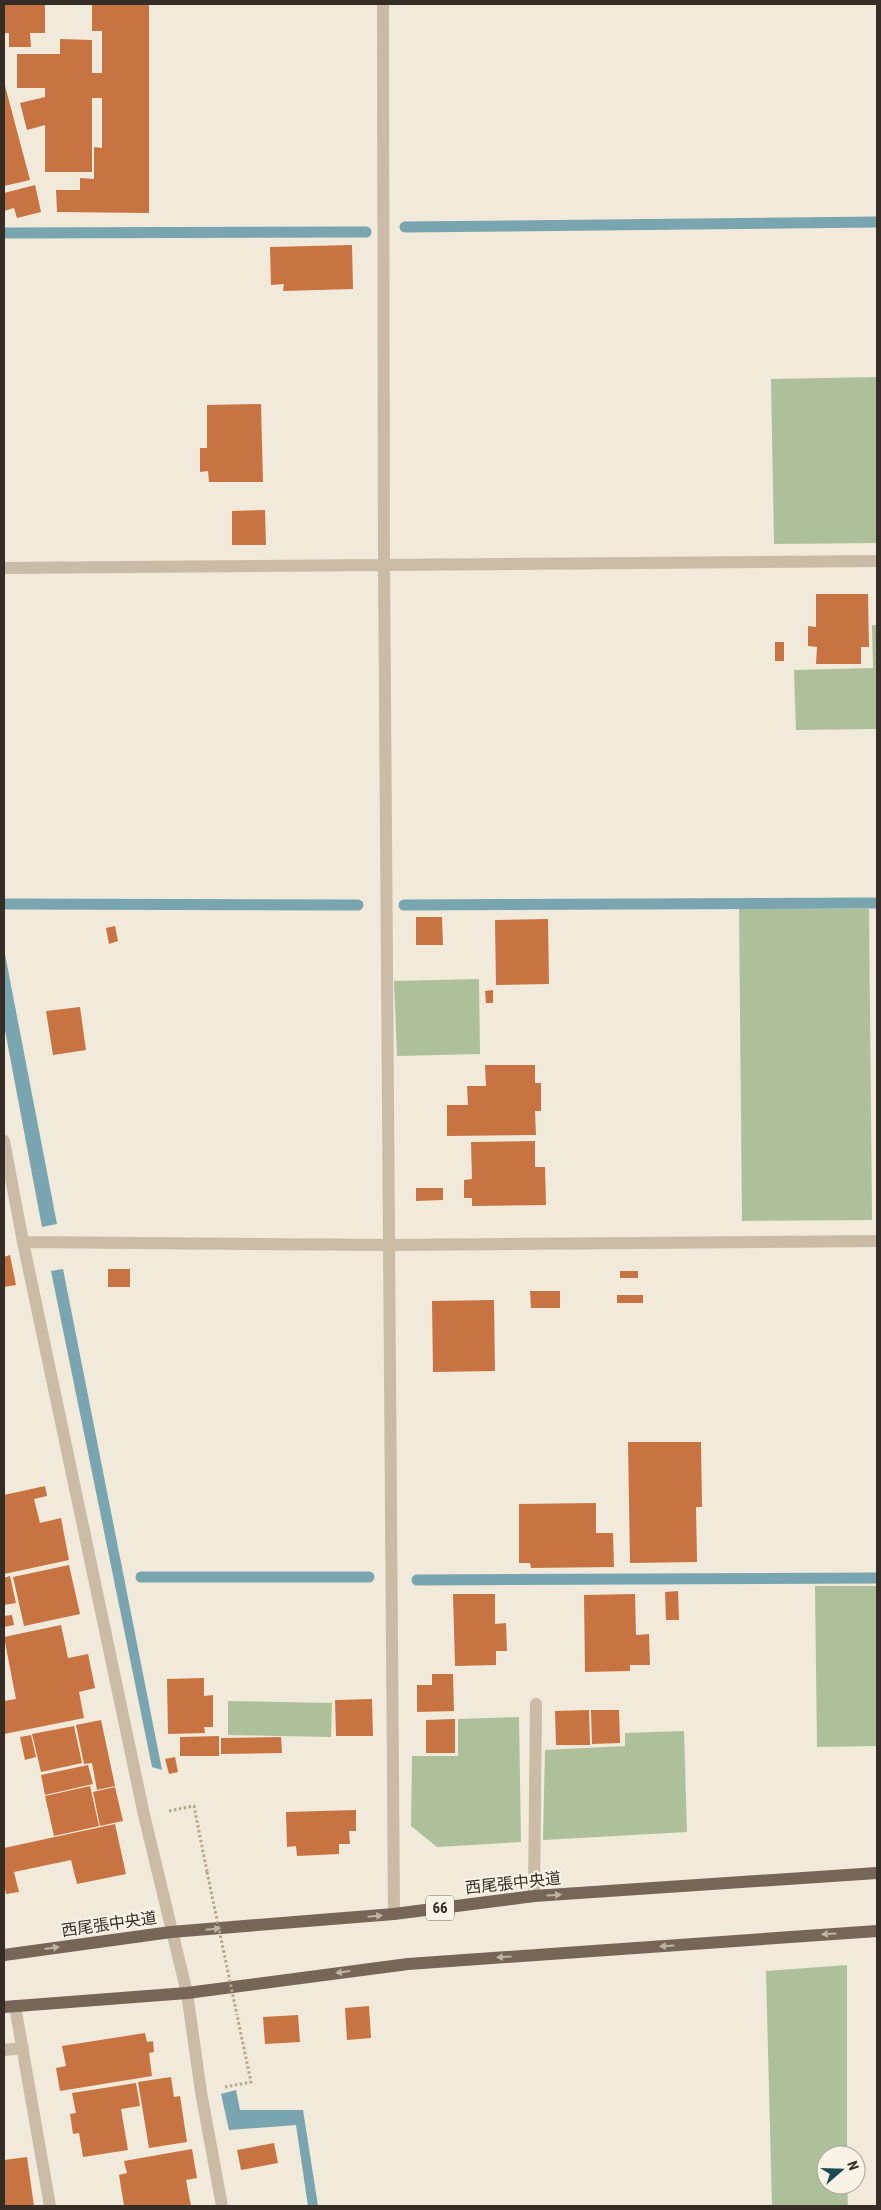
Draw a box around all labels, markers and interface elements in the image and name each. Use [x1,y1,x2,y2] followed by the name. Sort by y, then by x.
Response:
[464,1869,562,1897] street label: 西尾張中央道
[546,1890,562,1898] one-way arrow
[426,1896,454,1920] road number: 66
[60,1908,158,1940] street label: 西尾張中央道
[368,1911,384,1919] one-way arrow
[206,1924,222,1932] one-way arrow
[820,1931,836,1939] one-way arrow
[658,1942,674,1950] one-way arrow
[44,1944,60,1952] one-way arrow
[496,1953,512,1961] one-way arrow
[334,1968,350,1976] one-way arrow
[816,2145,866,2195] north arrow
[844,2159,862,2172] text: N

